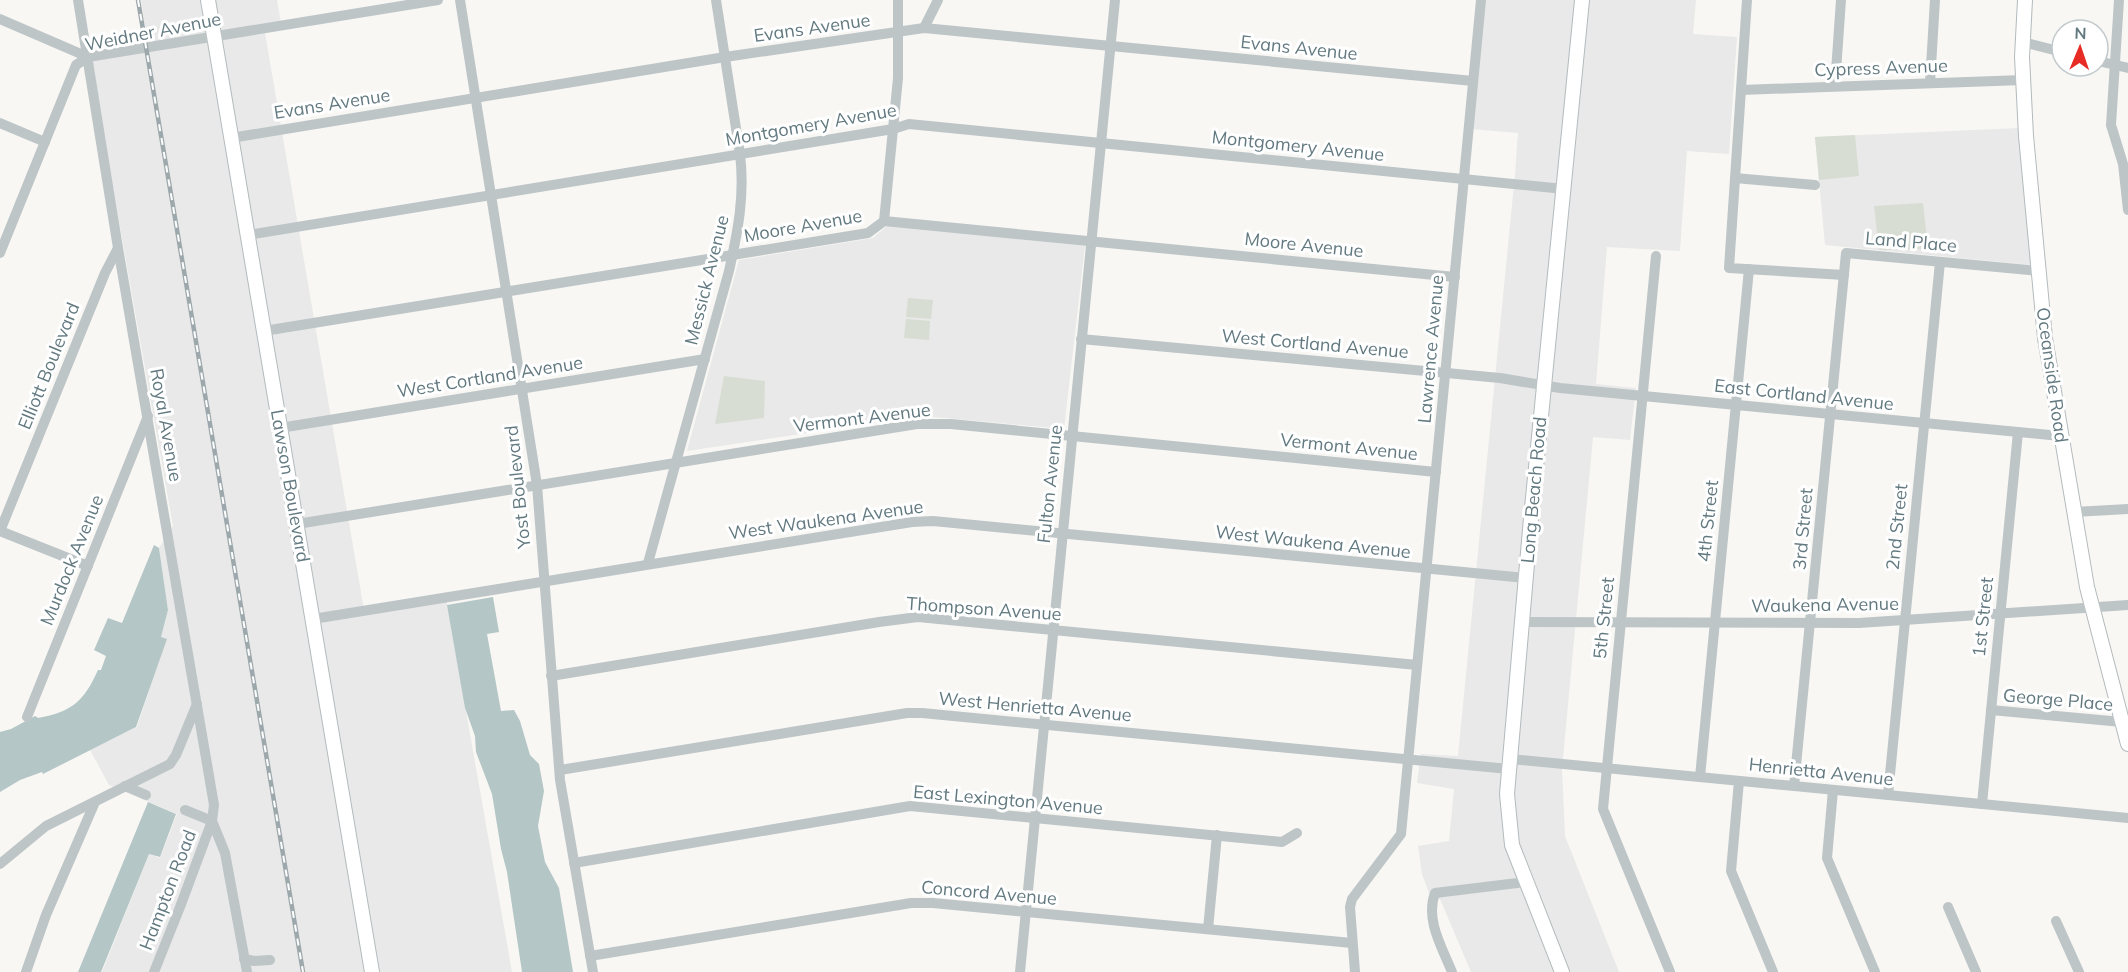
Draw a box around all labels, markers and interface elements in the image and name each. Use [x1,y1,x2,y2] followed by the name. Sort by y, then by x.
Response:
[83,7,223,56] street label: Weidner Avenue
[752,8,872,47] street label: Evans Avenue
[2050,18,2110,78] north arrow
[2074,23,2087,43] text: N
[1239,30,1359,65] street label: Evans Avenue
[1814,54,1948,81] street label: Cypress Avenue
[272,83,392,124] street label: Evans Avenue
[724,98,898,151] street label: Montgomery Avenue
[1211,125,1385,166] street label: Montgomery Avenue
[742,204,864,247] street label: Moore Avenue
[679,213,734,347] street label: Messick Avenue
[1864,226,1958,257] street label: Land Place
[1243,227,1365,262] street label: Moore Avenue
[1413,274,1448,424] street label: Lawrence Avenue
[13,299,84,433] street label: Elliott Boulevard
[2032,306,2073,444] street label: Oceanside Road
[1221,324,1410,363] street label: West Cortland Avenue
[395,350,584,403] street label: West Cortland Avenue
[145,367,188,483] street label: Royal Avenue
[1713,374,1895,415] street label: East Cortland Avenue
[792,398,932,437] street label: Vermont Avenue
[266,408,315,564] street label: Lawson Boulevard
[1516,416,1551,564] street label: Long Beach Road
[500,424,536,551] street label: Yost Boulevard
[1032,424,1067,544] street label: Fulton Avenue
[1279,428,1419,465] street label: Vermont Avenue
[1692,479,1723,563] street label: 4th Street
[1881,483,1912,571] street label: 2nd Street
[1787,487,1818,571] street label: 3rd Street
[35,491,108,629] street label: Murdock Avenue
[727,494,925,545] street label: West Waukena Avenue
[1214,520,1412,563] street label: West Waukena Avenue
[1588,576,1619,660] street label: 5th Street
[1967,576,1998,658] street label: 1st Street
[906,592,1062,625] street label: Thompson Avenue
[1751,592,1899,617] street label: Waukena Avenue
[2002,683,2114,716] street label: George Place
[937,687,1133,726] street label: West Henrietta Avenue
[1748,752,1895,791] street label: Henrietta Avenue
[912,780,1104,819] street label: East Lexington Avenue
[134,826,201,953] street label: Hampton Road
[920,875,1058,910] street label: Concord Avenue

